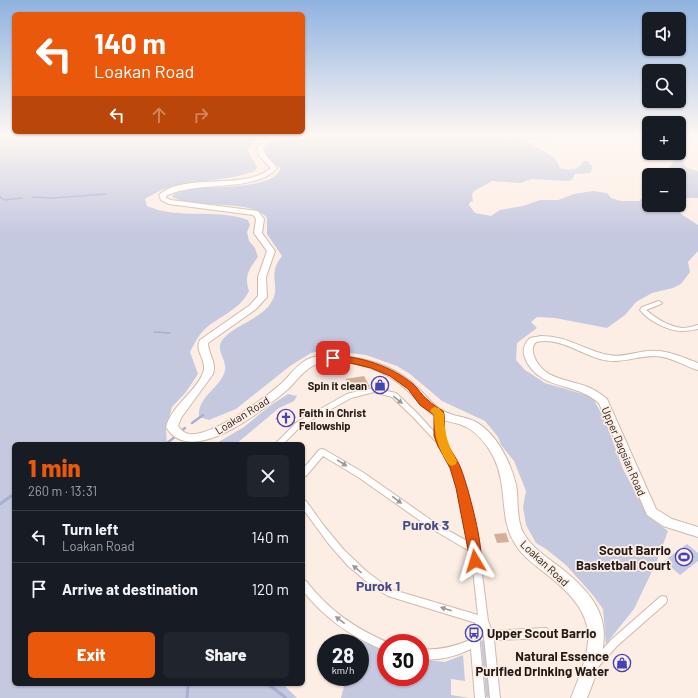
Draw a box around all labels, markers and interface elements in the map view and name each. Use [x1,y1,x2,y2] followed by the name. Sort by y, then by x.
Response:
[642,12,686,212] map controls
[642,12,686,56] button: sound
[94,26,166,60] text: 140 m
[28,28,80,80] icon: left
[94,60,194,82] text: Loakan Road
[642,64,686,108] button: search
[106,104,128,126] icon: left
[148,104,170,126] icon: ahead
[190,104,212,126] icon: right
[642,116,686,160] button: +
[642,168,686,212] button: −
[316,341,350,375] pin
[322,347,344,369] icon: arrive
[370,375,390,395] shop icon: Spin it clean
[308,379,367,392] place label: Spin it clean
[213,393,271,437] street label: Loakan Road
[393,395,404,404] one-way arrow
[599,404,649,498] street label: Upper Dagsian Road
[299,406,366,432] place label: Faith in Christ Fellowship
[276,408,296,428] church icon: Faith in Christ Fellowship
[28,453,81,482] text: 1 min
[247,455,289,497] button: close
[337,459,347,467] one-way arrow
[28,483,97,499] text: 260 m · 13:31
[391,496,402,504] one-way arrow
[403,516,449,533] district label: Purok 3
[62,520,118,538] text: Turn left
[28,526,50,548] icon: left
[252,528,289,546] text: 140 m
[518,537,572,589] street label: Loakan Road
[62,538,135,554] text: Loakan Road
[454,540,496,582] position arrow
[576,542,671,573] place label: Scout Barrio Basketball Court
[674,547,694,567] sports icon: Scout Barrio Basketball Court
[352,564,362,573] one-way arrow
[356,577,400,594] district label: Purok 1
[28,578,50,600] icon: arrive
[62,580,198,598] text: Arrive at destination
[252,580,289,598] text: 120 m
[439,606,451,612] one-way arrow
[335,615,346,624] one-way arrow
[464,623,484,643] bus stop icon: Upper Scout Barrio
[487,625,597,641] place label: Upper Scout Barrio
[28,632,155,678] button: Exit
[163,632,289,678] button: Share
[377,634,429,686] speed limit sign: 30
[332,643,354,667] text: 28
[476,648,609,679] place label: Natural Essence Purified Drinking Water
[612,653,632,673] shop icon: Natural Essence Purified Drinking Water
[332,664,354,676] text: km/h

